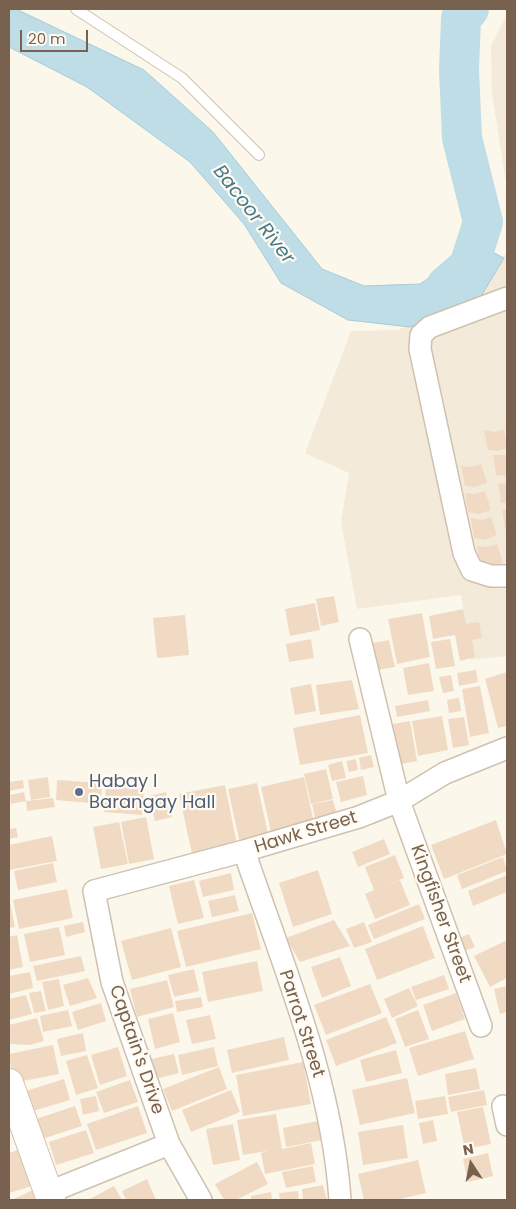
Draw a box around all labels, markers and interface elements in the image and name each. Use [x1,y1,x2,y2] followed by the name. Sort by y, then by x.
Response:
[22,20,90,52] scale bar
[28,28,66,49] text: 20 m
[207,161,299,269] water label: Bacoor River
[89,771,215,814] place label: Habay I Barangay Hall
[73,786,85,798] marker: Habay I Barangay Hall
[252,807,360,859] street label: Hawk Street
[405,842,475,986] street label: Kingfisher Street
[273,968,329,1080] street label: Parrot Street
[104,983,168,1117] street label: Captain's Drive
[461,1138,475,1160] text: N
[446,1139,496,1189] north arrow

